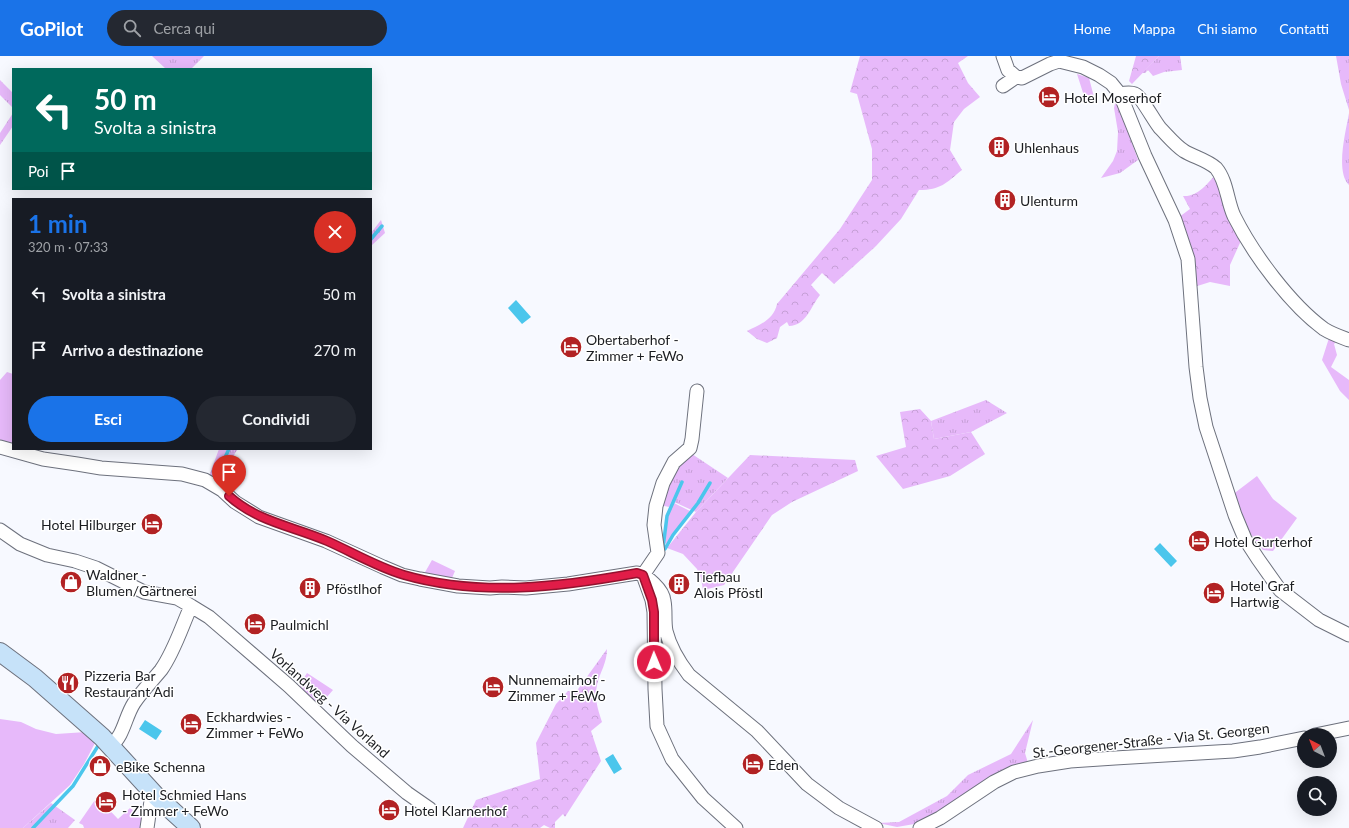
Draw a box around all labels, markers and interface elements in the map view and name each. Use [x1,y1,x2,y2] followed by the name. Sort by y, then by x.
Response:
[107,10,387,46] search box
[20,17,83,40] text: GoPilot
[121,17,143,39] icon: search
[153,19,215,37] text: Cerca qui
[1074,20,1111,37] text: Home
[1133,20,1175,37] text: Mappa
[1197,20,1257,37] text: Chi siamo
[1279,20,1329,37] text: Contatti
[94,82,157,116] text: 50 m
[28,84,80,136] icon: left
[1036,84,1062,110] hotel icon: Hotel Moserhof
[1064,89,1161,106] place label: Hotel Moserhof
[94,116,216,138] text: Svolta a sinistra
[986,134,1012,160] building icon: Uhlenhaus
[1014,139,1079,156] place label: Uhlenhaus
[57,160,79,182] icon: arrive
[28,162,49,180] text: Poi
[992,187,1018,213] building icon: Ulenturm
[1020,192,1078,209] place label: Ulenturm
[28,209,88,238] text: 1 min
[314,211,356,253] button: close
[28,239,108,255] text: 320 m · 07:33
[28,283,50,305] icon: left
[62,285,166,303] text: Svolta a sinistra
[322,285,356,303] text: 50 m
[586,331,684,364] place label: Obertaberhof - Zimmer + FeWo
[558,334,584,360] hotel icon: Obertaberhof - Zimmer + FeWo
[28,339,50,361] icon: arrive
[62,341,203,359] text: Arrivo a destinazione
[314,341,356,359] text: 270 m
[28,396,188,442] button: Esci
[196,396,356,442] button: Condividi
[212,455,246,496] pin
[218,461,240,483] icon: arrive
[139,511,165,537] hotel icon: Hotel Hilburger
[41,516,136,533] place label: Hotel Hilburger
[1186,528,1212,554] hotel icon: Hotel Gurterhof
[1214,533,1313,550] place label: Hotel Gurterhof
[86,566,197,599] place label: Waldner - Blumen/Gärtnerei
[694,568,763,601] place label: Tiefbau Alois Pföstl
[58,569,84,595] shop icon: Waldner - Blumen/Gärtnerei
[666,571,692,597] building icon: Tiefbau Alois Pföstl
[297,575,323,601] building icon: Pföstlhof
[1230,577,1294,610] place label: Hotel Graf Hartwig
[326,580,382,597] place label: Pföstlhof
[1201,580,1227,606] hotel icon: Hotel Graf Hartwig
[242,611,268,637] hotel icon: Paulmichl
[270,616,329,633] place label: Paulmichl
[633,641,675,683] position arrow
[267,645,393,761] street label: Vorlandweg - Via Vorland
[84,667,174,700] place label: Pizzeria Bar Restaurant Adi
[55,670,81,696] restaurant icon: Pizzeria Bar Restaurant Adi
[508,671,606,704] place label: Nunnemairhof - Zimmer + FeWo
[480,674,506,700] hotel icon: Nunnemairhof - Zimmer + FeWo
[206,708,304,741] place label: Eckhardwies - Zimmer + FeWo
[178,711,204,737] hotel icon: Eckhardwies - Zimmer + FeWo
[1032,719,1270,761] street label: St.-Georgener-Straße - Via St. Georgen
[1297,728,1337,768] north arrow
[1297,728,1337,816] map controls
[740,751,766,777] hotel icon: Eden
[87,753,113,779] shop icon: eBike Schenna
[768,756,799,773] place label: Eden
[116,758,205,775] place label: eBike Schenna
[1297,776,1337,816] button: search
[122,786,247,819] place label: Hotel Schmied Hans - Zimmer + FeWo
[93,789,119,815] hotel icon: Hotel Schmied Hans - Zimmer + FeWo
[376,797,402,823] hotel icon: Hotel Klarnerhof
[404,802,507,819] place label: Hotel Klarnerhof

